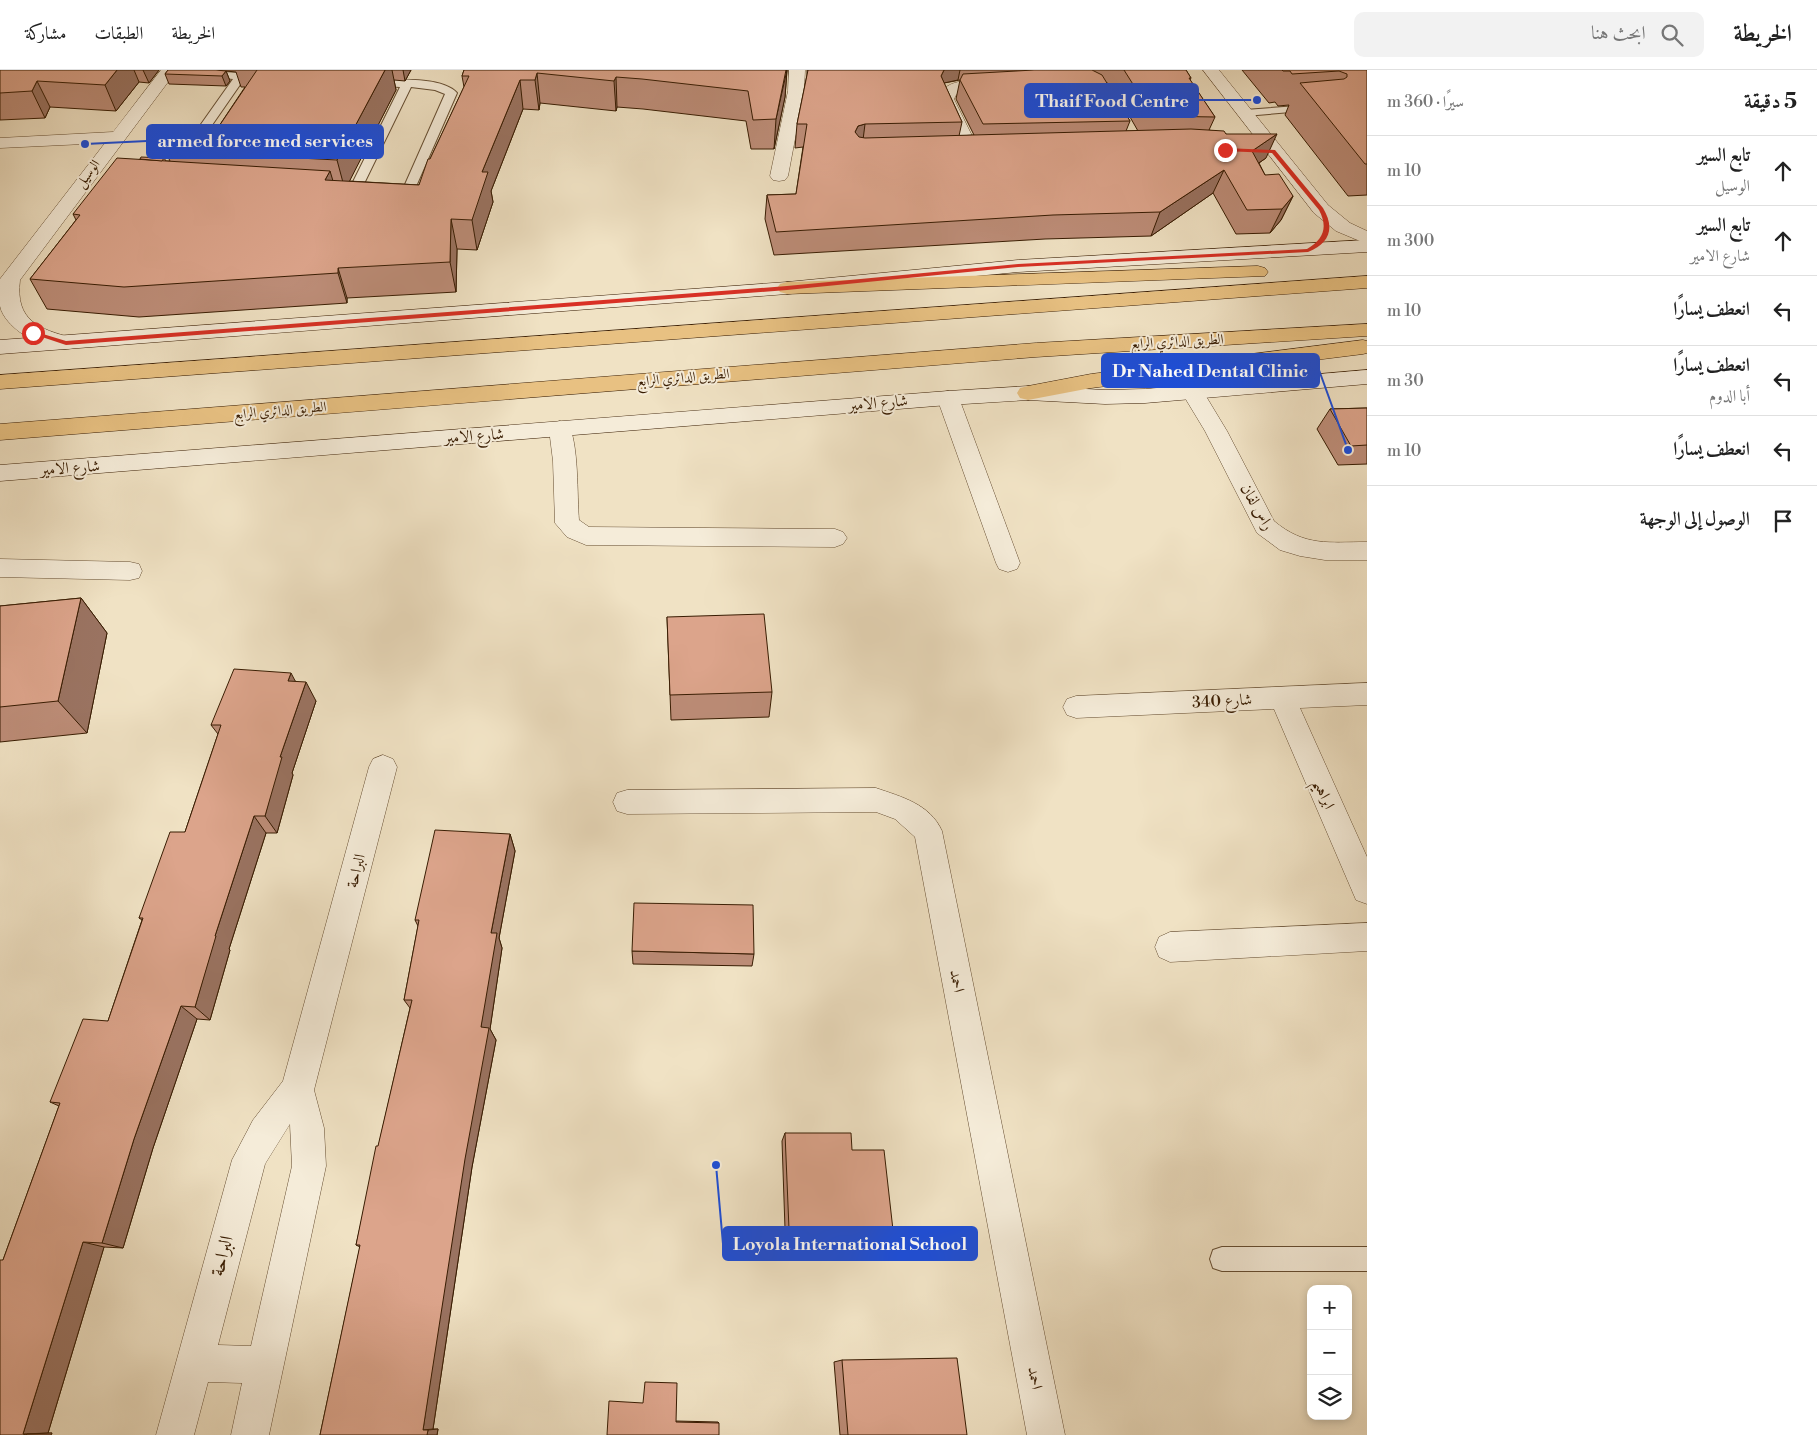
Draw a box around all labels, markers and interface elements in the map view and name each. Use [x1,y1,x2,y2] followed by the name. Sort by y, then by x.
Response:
[1354,12,1704,57] search box
[1734,19,1792,49] text: الخريطة
[1591,21,1646,45] text: ابحث هنا
[1658,21,1686,49] icon: search
[25,22,66,45] text: مشاركة
[94,22,143,45] text: الطبقات
[171,22,215,45] text: الخريطة
[1025,84,1198,117] callout: Thaif Food Centre
[1744,89,1797,115] text: 5 دقيقة
[1035,90,1189,113] text: Thaif Food Centre
[1387,92,1464,112] text: سيرًا · 360 m
[147,125,383,158] callout: armed force med services
[157,130,373,153] text: armed force med services
[1214,139,1237,162] route end
[1697,143,1750,167] text: تابع السير
[72,156,105,192] street label: الوسيل
[1769,157,1797,185] icon: ahead
[1387,161,1421,181] text: 10 m
[1715,176,1750,196] text: الوسيل
[1697,213,1750,237] text: تابع السير
[1769,227,1797,255] icon: ahead
[1387,231,1434,251] text: 300 m
[1690,246,1750,266] text: شارع الامير
[1673,297,1750,321] text: انعطف يسارًا
[1769,297,1797,325] icon: left
[1387,301,1421,321] text: 10 m
[22,322,45,345] route start
[1130,331,1224,357] street label: الطريق الدائري الرابع
[1673,353,1750,377] text: انعطف يسارًا
[1102,354,1319,387] callout: Dr Nahed Dental Clinic
[1112,360,1308,383] text: Dr Nahed Dental Clinic
[636,365,731,395] street label: الطريق الدائري الرابع
[1769,367,1797,395] icon: left
[1387,371,1424,391] text: 30 m
[1709,386,1750,406] text: أبا الدوم
[845,390,909,419] street label: شارع الامير
[233,398,328,428] street label: الطريق الدائري الرابع
[441,424,505,451] street label: شارع الامير
[1673,437,1750,461] text: انعطف يسارًا
[1769,437,1797,465] icon: left
[1387,441,1421,461] text: 10 m
[37,456,101,483] street label: شارع الامير
[1236,480,1278,534] street label: راس لفان
[1640,507,1750,531] text: الوصول إلى الوجهة
[1769,507,1797,535] icon: arrive
[1191,689,1253,716] street label: شارع 340
[1303,776,1339,815] street label: ابراهيم
[342,852,370,890] street label: البراحة
[945,968,969,994] street label: احمد
[723,1227,977,1260] callout: Loyola International School
[205,1233,239,1279] street label: البراحة
[733,1233,967,1256] text: Loyola International School
[1307,1285,1352,1420] map controls
[1307,1285,1352,1330] button: +
[1307,1330,1352,1375] button: −
[1023,1365,1047,1391] street label: احمد
[1307,1375,1352,1420] button: layers

